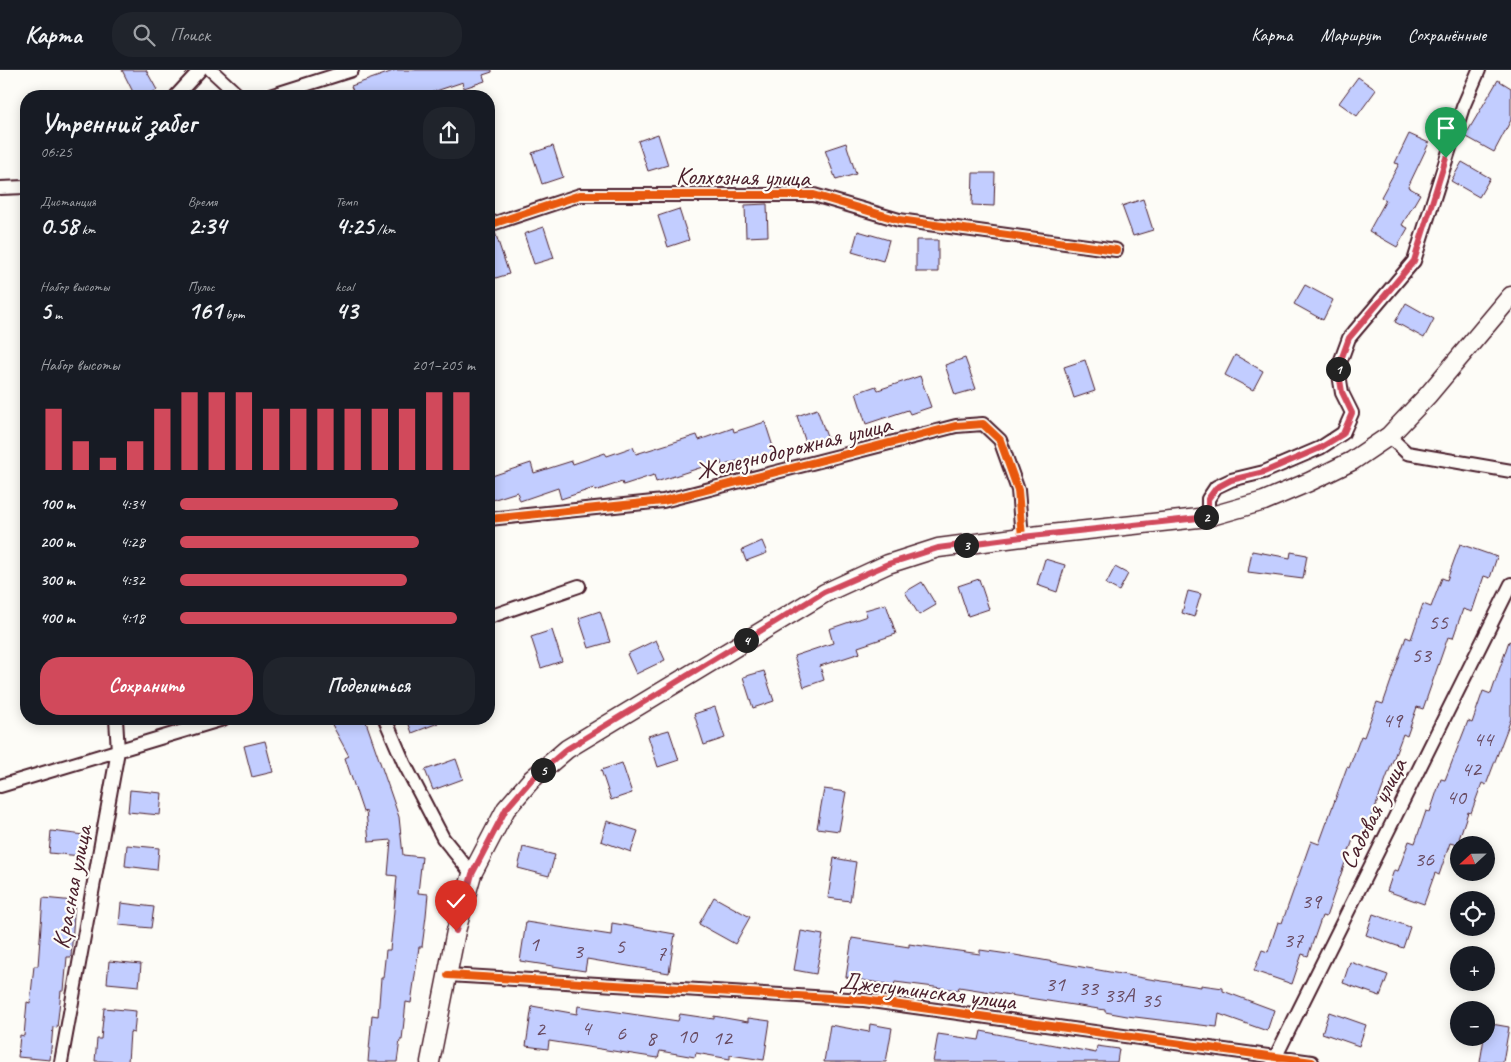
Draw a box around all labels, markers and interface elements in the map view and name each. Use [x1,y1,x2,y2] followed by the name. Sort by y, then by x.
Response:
[112,12,462,57] search box
[25,20,82,50] text: Карта
[130,21,158,49] icon: search
[170,23,210,47] text: Поиск
[1251,24,1292,46] text: Карта
[1320,24,1380,46] text: Маршрут
[1408,24,1486,46] text: Сохранённые
[40,105,196,140] text: Утренний забег
[423,107,475,159] button: share
[1425,107,1467,158] pin
[1432,114,1460,142] icon: arrive
[40,142,72,162] text: 06:25
[676,160,812,194] street label: Колхозная улица
[40,193,96,210] text: Дистанция
[188,193,217,210] text: Время
[335,193,358,210] text: Темп
[40,210,78,242] text: 0.58
[188,210,226,242] text: 2:34
[335,210,374,242] text: 4:25
[78,221,95,238] text: km
[374,221,395,238] text: /km
[40,278,109,295] text: Набор высоты
[188,278,215,295] text: Пульс
[335,278,354,295] text: kcal
[40,295,51,327] text: 5
[188,295,222,327] text: 161
[335,295,358,327] text: 43
[51,306,62,323] text: m
[222,306,245,323] text: bpm
[40,355,119,375] text: Набор высоты
[412,355,475,375] text: 201–205 m
[1326,356,1350,382] pin: 1
[1335,361,1342,378] text: 1
[692,408,897,488] street label: Железнодорожная улица
[40,494,75,514] text: 100 m
[120,494,145,514] text: 4:34
[1194,504,1218,530] pin: 2
[1203,509,1210,526] text: 2
[40,532,75,552] text: 200 m
[120,532,145,552] text: 4:28
[954,532,978,558] pin: 3
[963,537,970,554] text: 3
[40,570,75,590] text: 300 m
[120,570,145,590] text: 4:32
[40,608,75,628] text: 400 m
[120,608,145,628] text: 4:18
[1428,608,1449,636] house number: 55
[734,628,758,652] pin: 4
[743,632,750,649] text: 4
[1411,641,1433,669] house number: 53
[40,657,253,715] button: Сохранить
[263,657,475,715] button: Поделиться
[1382,706,1404,734] house number: 49
[1473,725,1495,753] house number: 44
[1331,751,1415,874] street label: Садовая улица
[1461,755,1483,783] house number: 42
[530,758,556,782] pin: 5
[540,762,547,779] text: 5
[1446,783,1468,811] house number: 40
[44,820,100,952] street label: Красная улица
[1450,836,1495,881] north arrow
[1450,836,1495,1046] map controls
[1414,845,1435,873] house number: 36
[435,880,477,931] pin
[442,887,470,915] icon: check
[1301,887,1323,915] house number: 39
[1450,891,1495,936] button: locate
[1283,926,1304,954] house number: 37
[529,930,540,958] house number: 1
[615,932,626,960] house number: 5
[573,937,585,965] house number: 3
[656,939,667,967] house number: 7
[1450,946,1495,991] button: +
[838,964,1020,1018] street label: Джегутинская улица
[1045,970,1066,998] house number: 31
[1078,974,1100,1002] house number: 33
[1104,981,1135,1009] house number: 33А
[1141,986,1162,1014] house number: 35
[1450,1001,1495,1046] button: −
[581,1014,593,1042] house number: 4
[535,1015,547,1043] house number: 2
[616,1019,627,1047] house number: 6
[677,1022,699,1050] house number: 10
[646,1024,658,1052] house number: 8
[712,1024,734,1052] house number: 12

